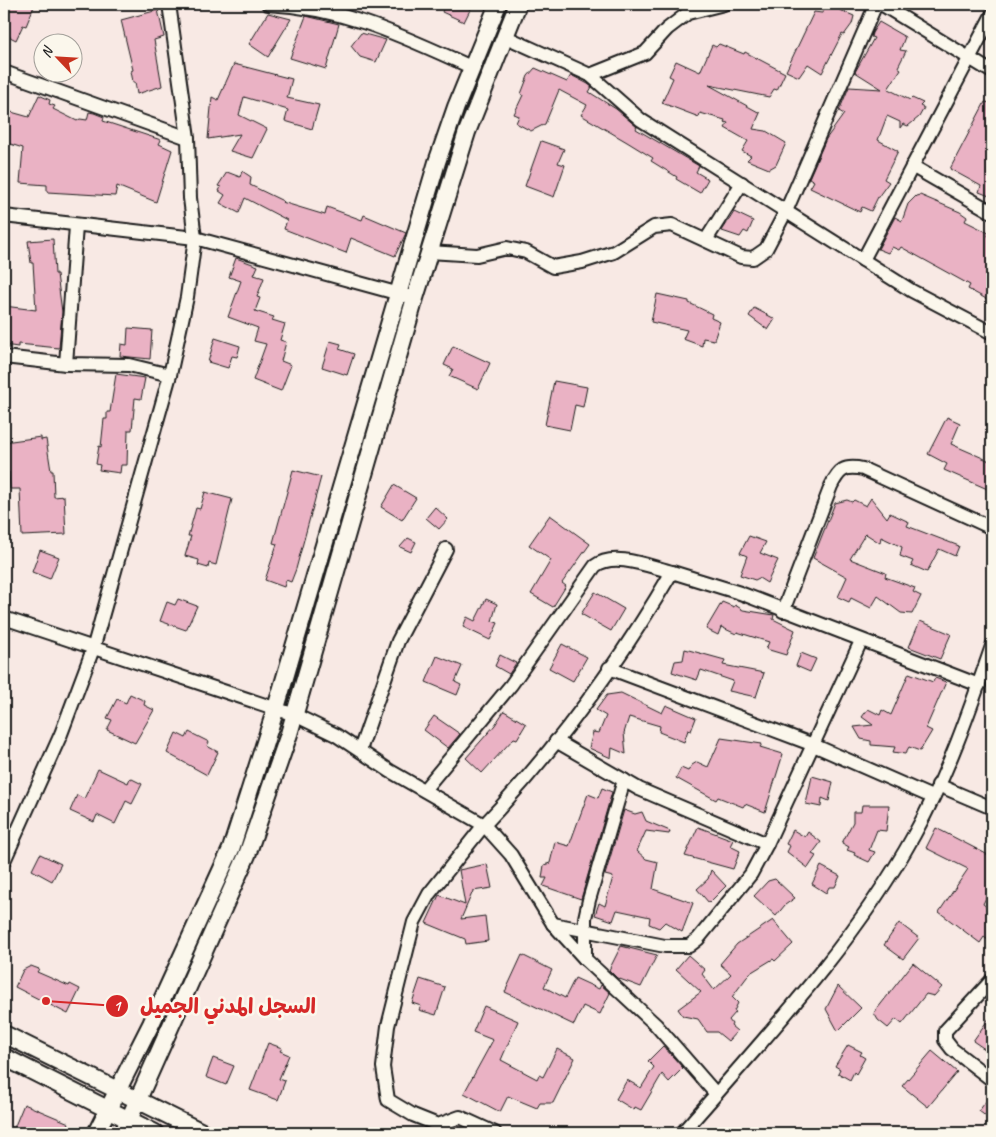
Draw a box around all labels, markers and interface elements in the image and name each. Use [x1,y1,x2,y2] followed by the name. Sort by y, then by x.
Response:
[32,32,82,82] north arrow
[37,43,57,60] text: N
[105,988,326,1024] callout: السجل المدني الجميل
[140,993,316,1025] text: السجل المدني الجميل
[114,997,123,1016] text: 1

